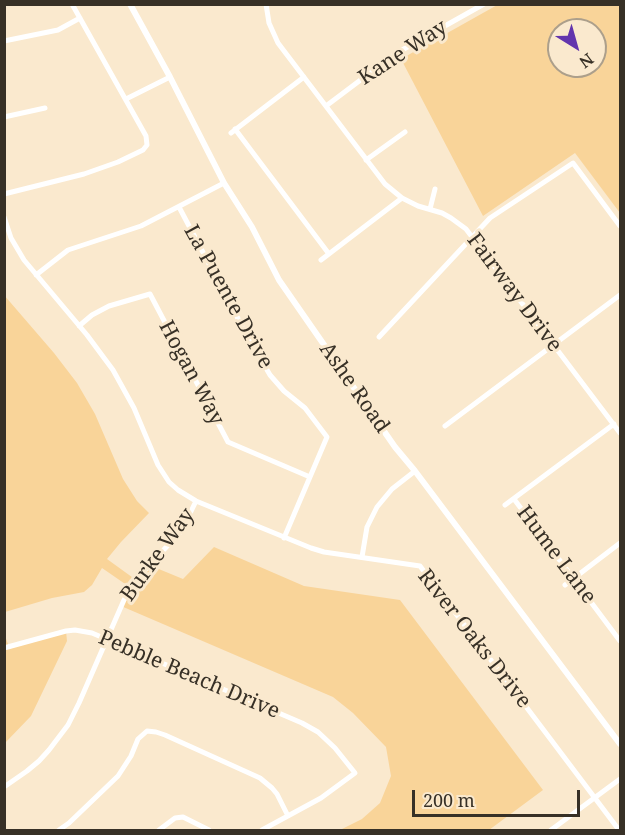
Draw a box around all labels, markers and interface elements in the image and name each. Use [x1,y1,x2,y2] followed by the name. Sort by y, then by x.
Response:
[354,15,452,91] street label: Kane Way
[547,18,607,78] north arrow
[575,48,598,73] text: N
[178,221,278,373] street label: La Puente Drive
[461,229,567,357] street label: Fairway Drive
[153,316,229,430] street label: Hogan Way
[314,338,394,438] street label: Ashe Road
[511,501,601,609] street label: Hume Lane
[116,503,200,607] street label: Burke Way
[412,565,536,713] street label: River Oaks Drive
[95,625,283,725] street label: Pebble Beach Drive
[415,778,583,816] scale bar
[423,788,475,812] text: 200 m

